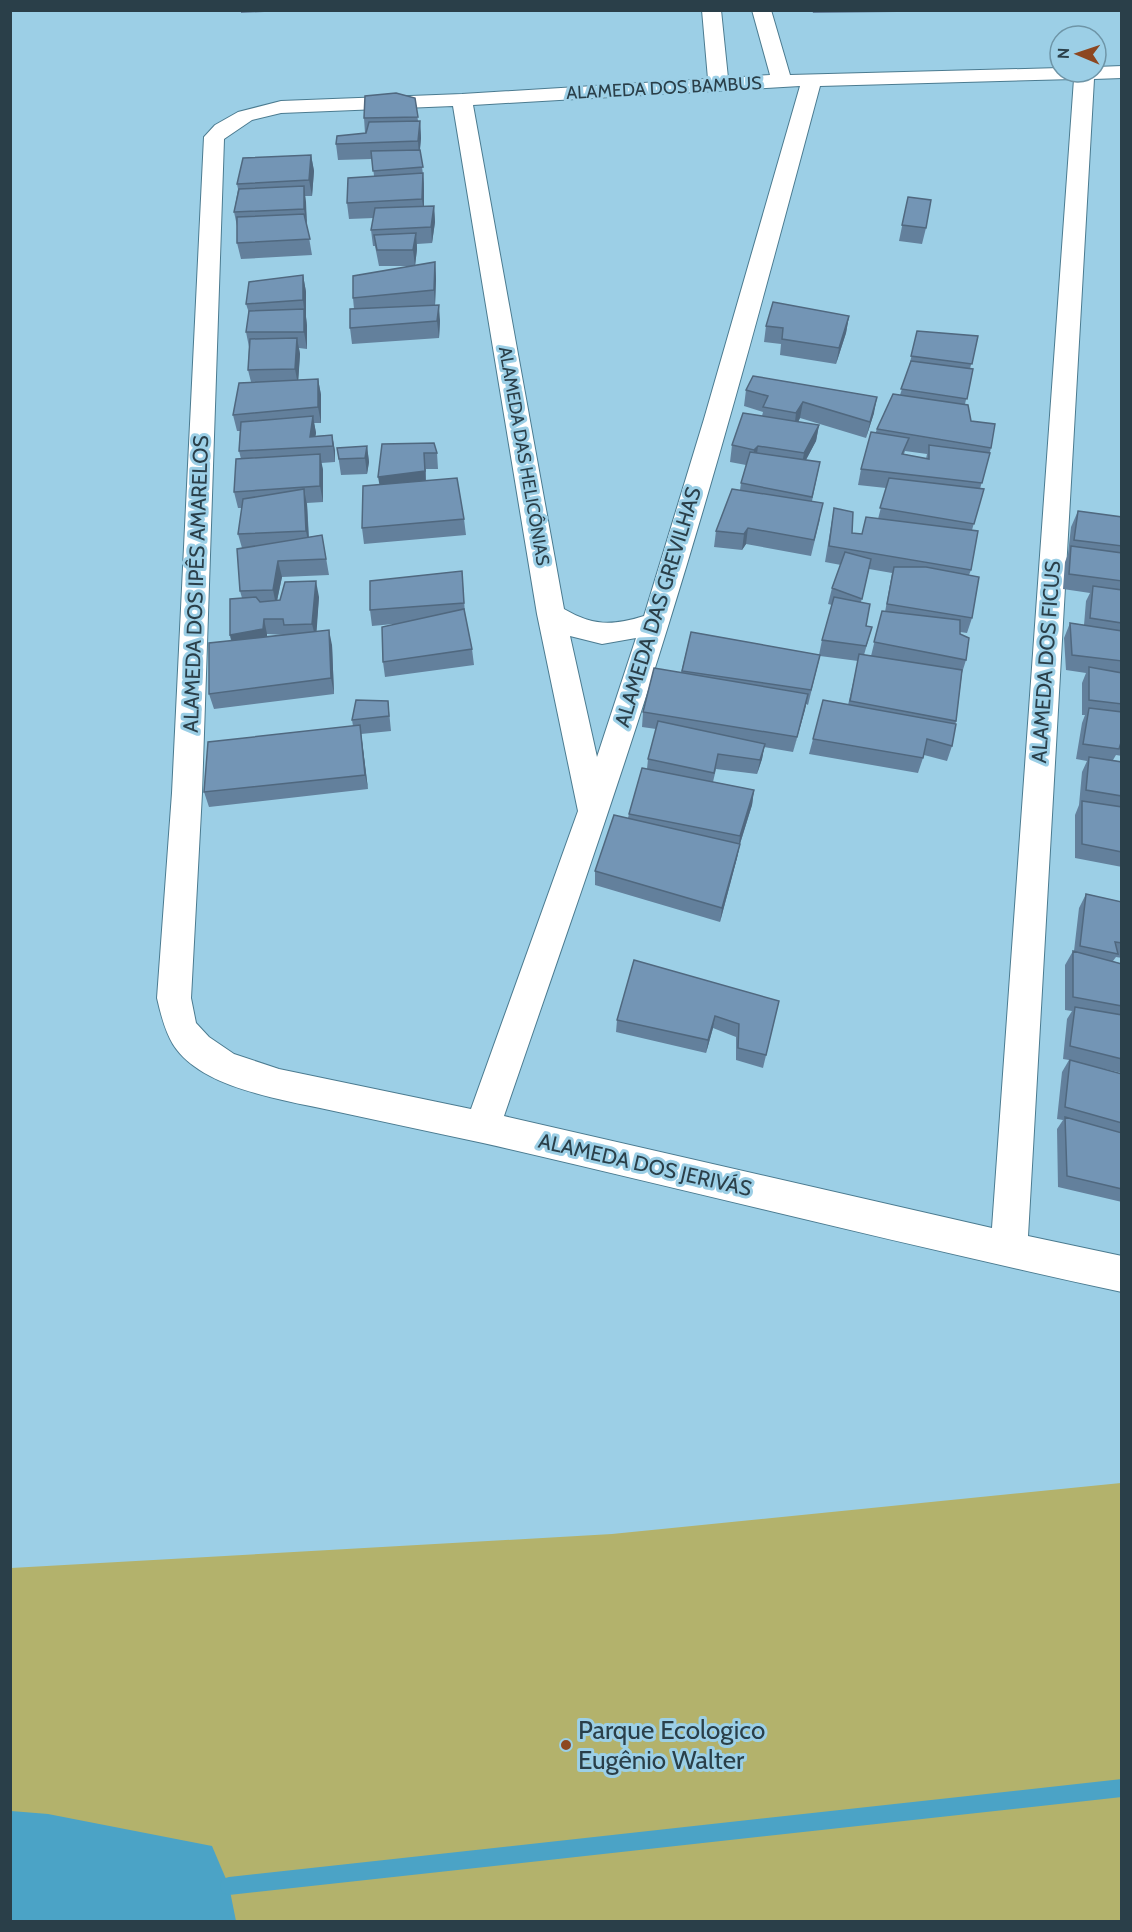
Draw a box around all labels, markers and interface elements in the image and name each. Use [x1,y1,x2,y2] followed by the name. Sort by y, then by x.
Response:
[1048,24,1108,84] north arrow
[1054,48,1073,59] text: N
[566,72,762,104] street label: ALAMEDA DOS BAMBUS
[494,345,554,567] street label: ALAMEDA DAS HELICÔNIAS
[178,435,213,733] street label: ALAMEDA DOS IPÊS AMARELOS
[609,484,706,730] street label: ALAMEDA DAS GREVILHAS
[1026,560,1065,764] street label: ALAMEDA DOS FICUS
[536,1128,754,1201] street label: ALAMEDA DOS JERIVÁS
[578,1714,765,1776] place label: Parque Ecologico Eugênio Walter
[559,1738,573,1752] marker: Parque Ecologico Eugênio Walter

